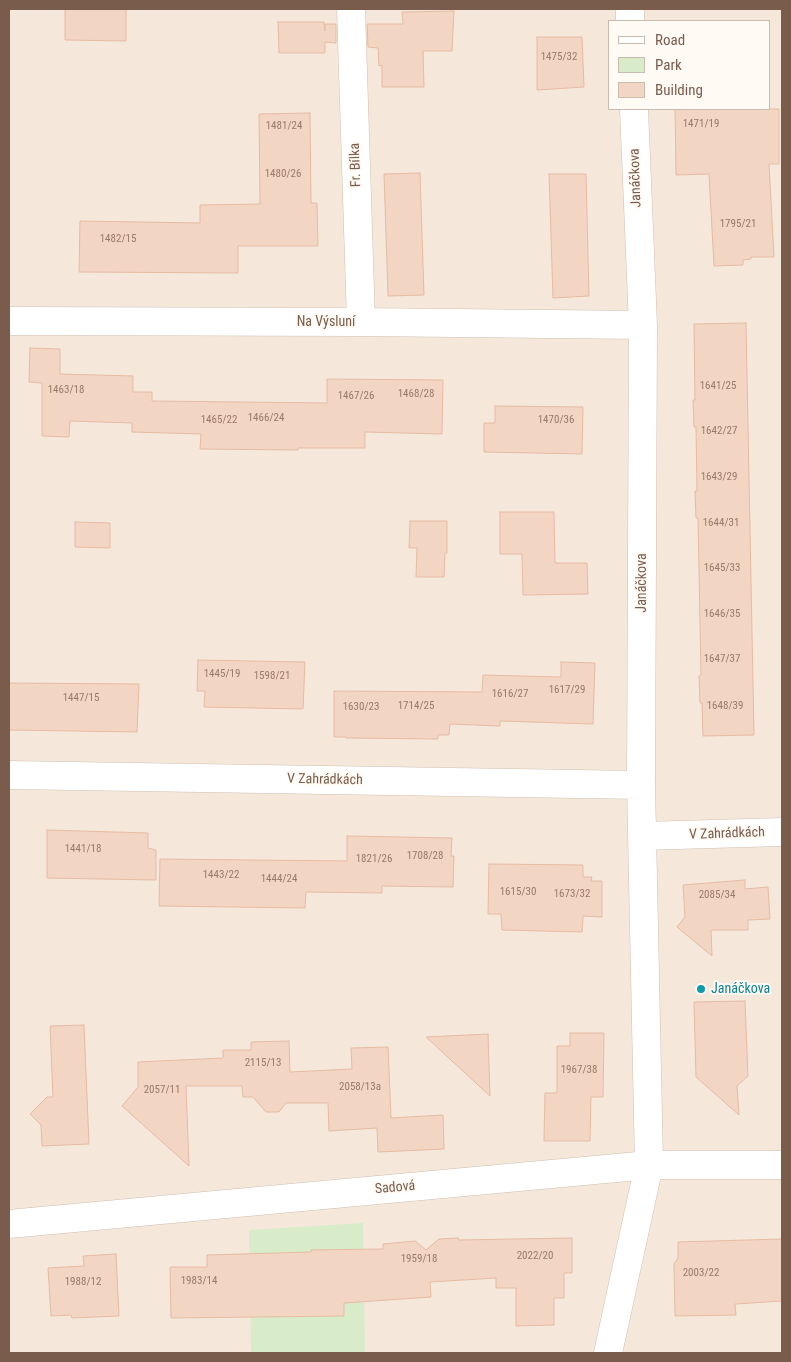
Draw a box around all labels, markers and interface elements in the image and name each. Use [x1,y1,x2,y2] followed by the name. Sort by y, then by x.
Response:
[608,20,771,110] legend
[655,31,685,49] text: Road
[541,50,577,64] house number: 1475/32
[655,56,682,74] text: Park
[655,81,703,99] text: Building
[683,117,719,131] house number: 1471/19
[266,119,302,133] house number: 1481/24
[347,143,365,187] street label: Fr. Bílka
[627,148,645,208] street label: Janáčkova
[265,167,301,181] house number: 1480/26
[720,217,756,231] house number: 1795/21
[100,232,136,246] house number: 1482/15
[297,314,355,330] street label: Na Výsluní
[700,379,736,393] house number: 1641/25
[48,383,84,397] house number: 1463/18
[398,387,434,401] house number: 1468/28
[338,389,374,403] house number: 1467/26
[248,411,284,425] house number: 1466/24
[201,413,237,427] house number: 1465/22
[538,413,574,427] house number: 1470/36
[701,424,737,438] house number: 1642/27
[701,470,737,484] house number: 1643/29
[703,516,739,530] house number: 1644/31
[634,553,650,613] street label: Janáčkova
[704,561,740,575] house number: 1645/33
[704,607,740,621] house number: 1646/35
[704,652,740,666] house number: 1647/37
[204,667,240,681] house number: 1445/19
[254,669,290,683] house number: 1598/21
[549,683,585,697] house number: 1617/29
[492,687,528,701] house number: 1616/27
[63,691,99,705] house number: 1447/15
[398,699,434,713] house number: 1714/25
[707,699,743,713] house number: 1648/39
[343,700,379,714] house number: 1630/23
[287,771,363,789] street label: V Zahrádkách
[689,824,765,844] street label: V Zahrádkách
[65,842,101,856] house number: 1441/18
[407,849,443,863] house number: 1708/28
[356,852,392,866] house number: 1821/26
[203,868,239,882] house number: 1443/22
[261,872,297,886] house number: 1444/24
[500,885,536,899] house number: 1615/30
[554,887,590,901] house number: 1673/32
[699,888,735,902] house number: 2085/34
[711,981,770,997] place label: Janáčkova
[695,983,707,995] marker: Janáčkova
[245,1056,281,1070] house number: 2115/13
[561,1063,597,1077] house number: 1967/38
[339,1080,381,1094] house number: 2058/13a
[144,1083,180,1097] house number: 2057/11
[374,1178,416,1198] street label: Sadová
[517,1249,553,1263] house number: 2022/20
[401,1252,437,1266] house number: 1959/18
[683,1266,719,1280] house number: 2003/22
[181,1274,217,1288] house number: 1983/14
[65,1275,101,1289] house number: 1988/12

